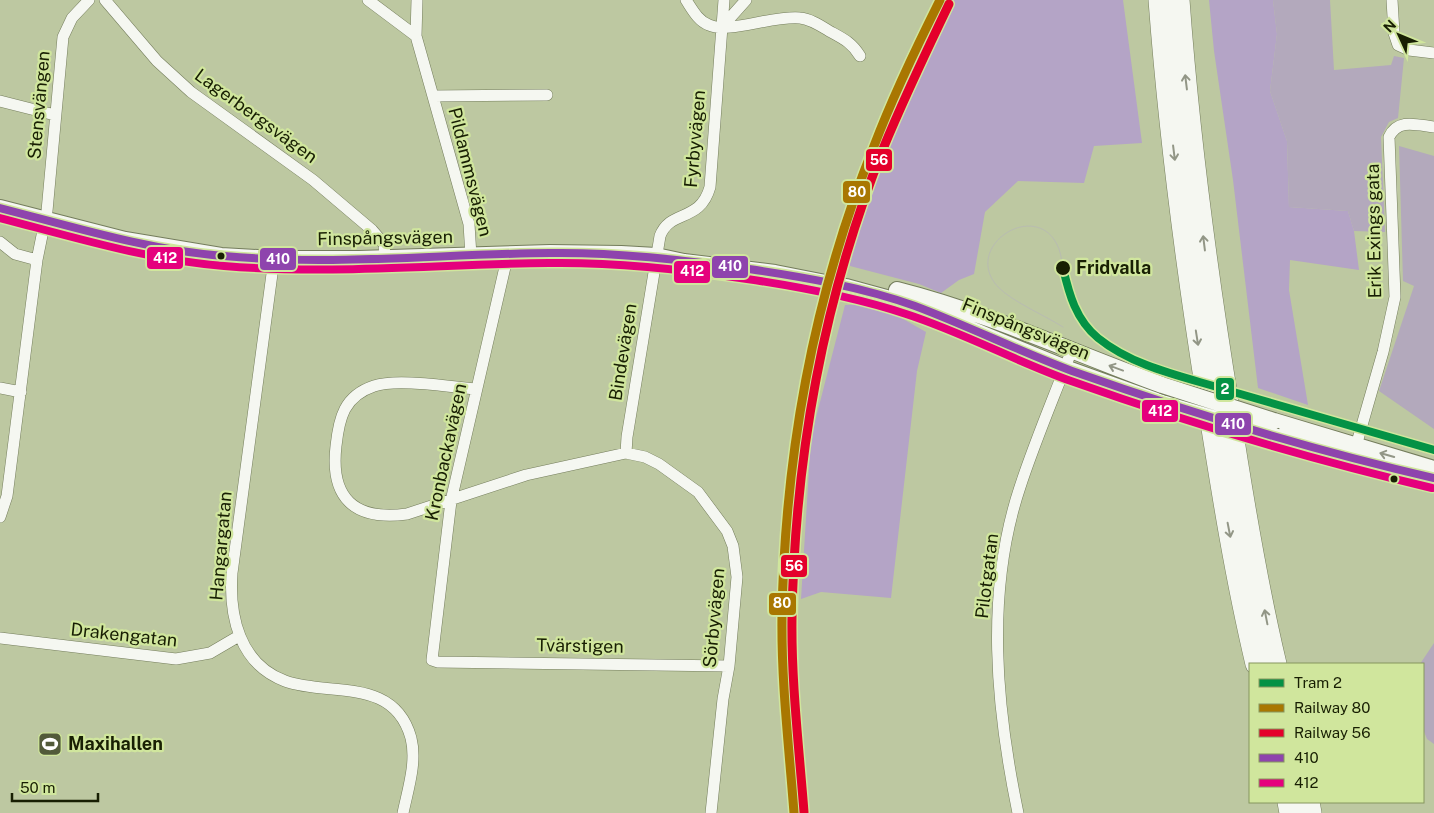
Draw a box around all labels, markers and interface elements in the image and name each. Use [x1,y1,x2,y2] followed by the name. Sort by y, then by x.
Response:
[1374,10,1424,60] north arrow
[1380,16,1399,35] text: N
[23,50,54,160] street label: Stensvängen
[191,64,322,167] street label: Lagerbergsvägen
[1181,74,1191,90] one-way arrow
[680,89,709,189] street label: Fyrbyvägen
[444,105,497,239] street label: Pildammsvägen
[1169,145,1179,161] one-way arrow
[865,148,893,172] line badge: 56
[870,152,888,168] text: 56
[1362,163,1385,299] street label: Erik Exings gata
[842,180,871,204] line badge: 80
[848,184,866,200] text: 80
[317,226,453,249] street label: Finspångsvägen
[1199,235,1209,251] one-way arrow
[146,246,184,270] line badge: 412
[259,247,297,271] line badge: 410
[153,250,177,266] text: 412
[216,251,226,261] unlabelled marker
[266,251,290,267] text: 410
[711,255,749,279] line badge: 410
[1076,257,1151,278] place label: Fridvalla
[718,258,742,274] text: 410
[1054,259,1072,277] marker: Fridvalla
[673,260,711,284] line badge: 412
[680,263,704,279] text: 412
[959,293,1093,364] street label: Finspångsvägen
[604,302,641,402] street label: Bindevägen
[1193,330,1203,346] one-way arrow
[1109,363,1124,372] one-way arrow
[1215,377,1235,401] line badge: 2
[421,381,470,522] street label: Kronbackavägen
[1221,381,1230,397] text: 2
[1141,399,1179,423] line badge: 412
[1148,403,1172,419] text: 412
[1214,412,1252,436] line badge: 410
[1221,416,1245,432] text: 410
[1380,449,1396,459] one-way arrow
[1389,474,1399,484] unlabelled marker
[205,490,236,601] street label: Hangargatan
[1225,522,1235,538] one-way arrow
[971,532,1002,620] street label: Pilotgatan
[780,554,808,578] line badge: 56
[785,558,803,574] text: 56
[699,567,728,669] street label: Sörbyvägen
[768,592,797,616] line badge: 80
[773,595,791,611] text: 80
[1261,609,1271,625] one-way arrow
[70,618,178,651] street label: Drakengatan
[536,634,624,657] street label: Tvärstigen
[1249,663,1424,803] legend
[1294,674,1342,691] text: Tram 2
[1294,699,1370,716] text: Railway 80
[1294,724,1370,741] text: Railway 56
[37,731,63,757] sports icon: Maxihallen
[68,733,163,754] place label: Maxihallen
[1294,749,1319,766] text: 410
[12,770,99,802] scale bar
[1294,774,1319,791] text: 412
[20,779,55,796] text: 50 m

